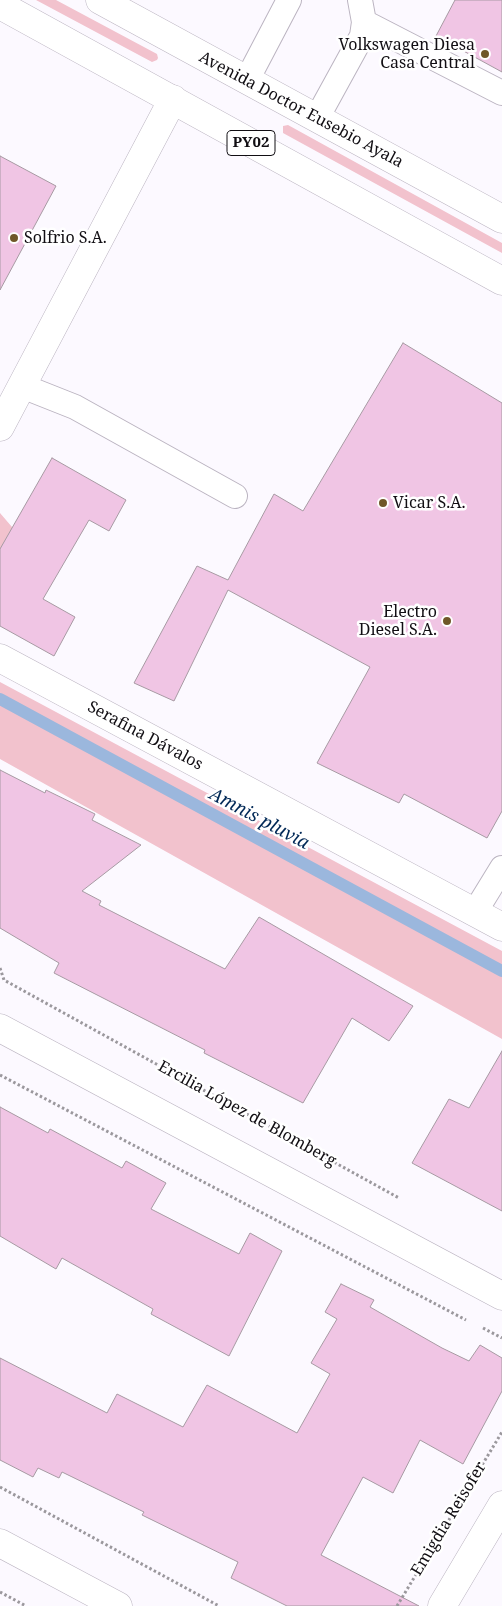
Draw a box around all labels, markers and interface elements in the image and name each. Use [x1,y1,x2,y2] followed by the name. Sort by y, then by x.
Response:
[338,35,475,73] place label: Volkswagen Diesa Casa Central
[196,48,406,172] street label: Avenida Doctor Eusebio Ayala
[479,48,491,60] marker: Volkswagen Diesa Casa Central
[227,130,275,156] road number: PY02
[24,228,107,248] place label: Solfrio S.A.
[8,232,20,244] marker: Solfrio S.A.
[393,493,465,513] place label: Vicar S.A.
[377,497,389,509] marker: Vicar S.A.
[359,602,437,640] place label: Electro Diesel S.A.
[441,615,453,627] marker: Electro Diesel S.A.
[84,698,206,774] street label: Serafina Dávalos
[205,784,313,854] water label: Amnis pluvia
[155,1057,339,1171] street label: Ercilia López de Blomberg
[407,1459,491,1579] street label: Emigdia Reisofer

